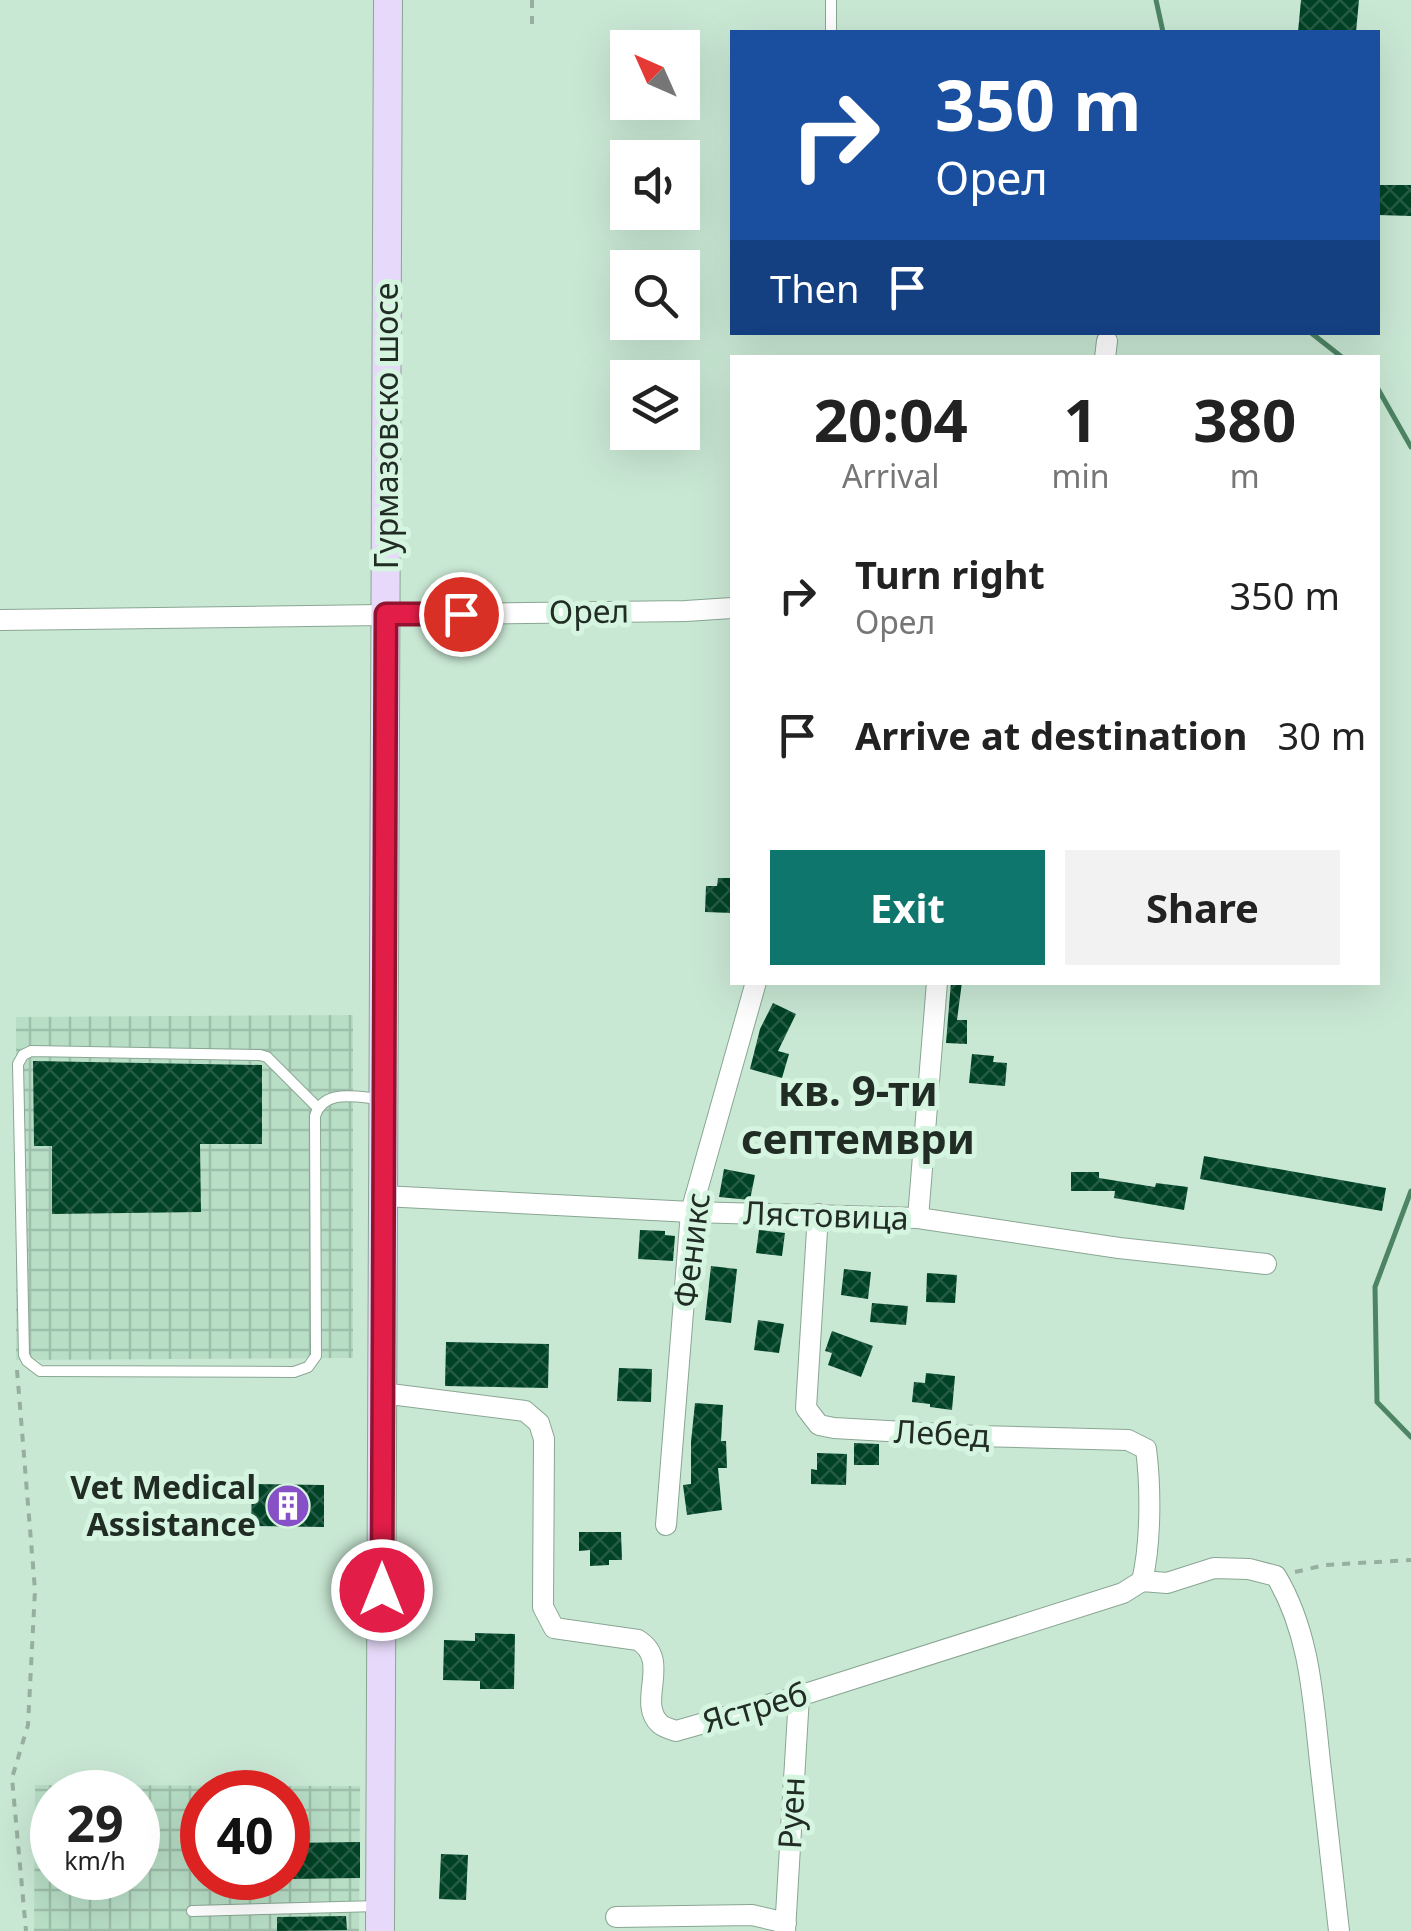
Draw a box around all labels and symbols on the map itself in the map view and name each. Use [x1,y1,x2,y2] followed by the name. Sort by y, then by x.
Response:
[610,30,700,120] north arrow
[364,283,407,569] street label: Гурмазовско шосе
[419,572,504,657] pin
[548,588,629,633] street label: Орел
[741,1061,975,1166] district label: кв. 9-ти септември
[662,1190,719,1310] street label: Феникс
[743,1190,909,1239] street label: Лястовица
[893,1409,992,1457] street label: Лебед
[70,1465,256,1545] place label: Vet Medical Assistance
[265,1483,311,1529] building icon: Vet Medical Assistance
[330,1538,434,1642] position arrow
[697,1671,812,1742] street label: Ястреб
[180,1770,310,1900] speed limit sign: 40
[767,1776,814,1850] street label: Руен

